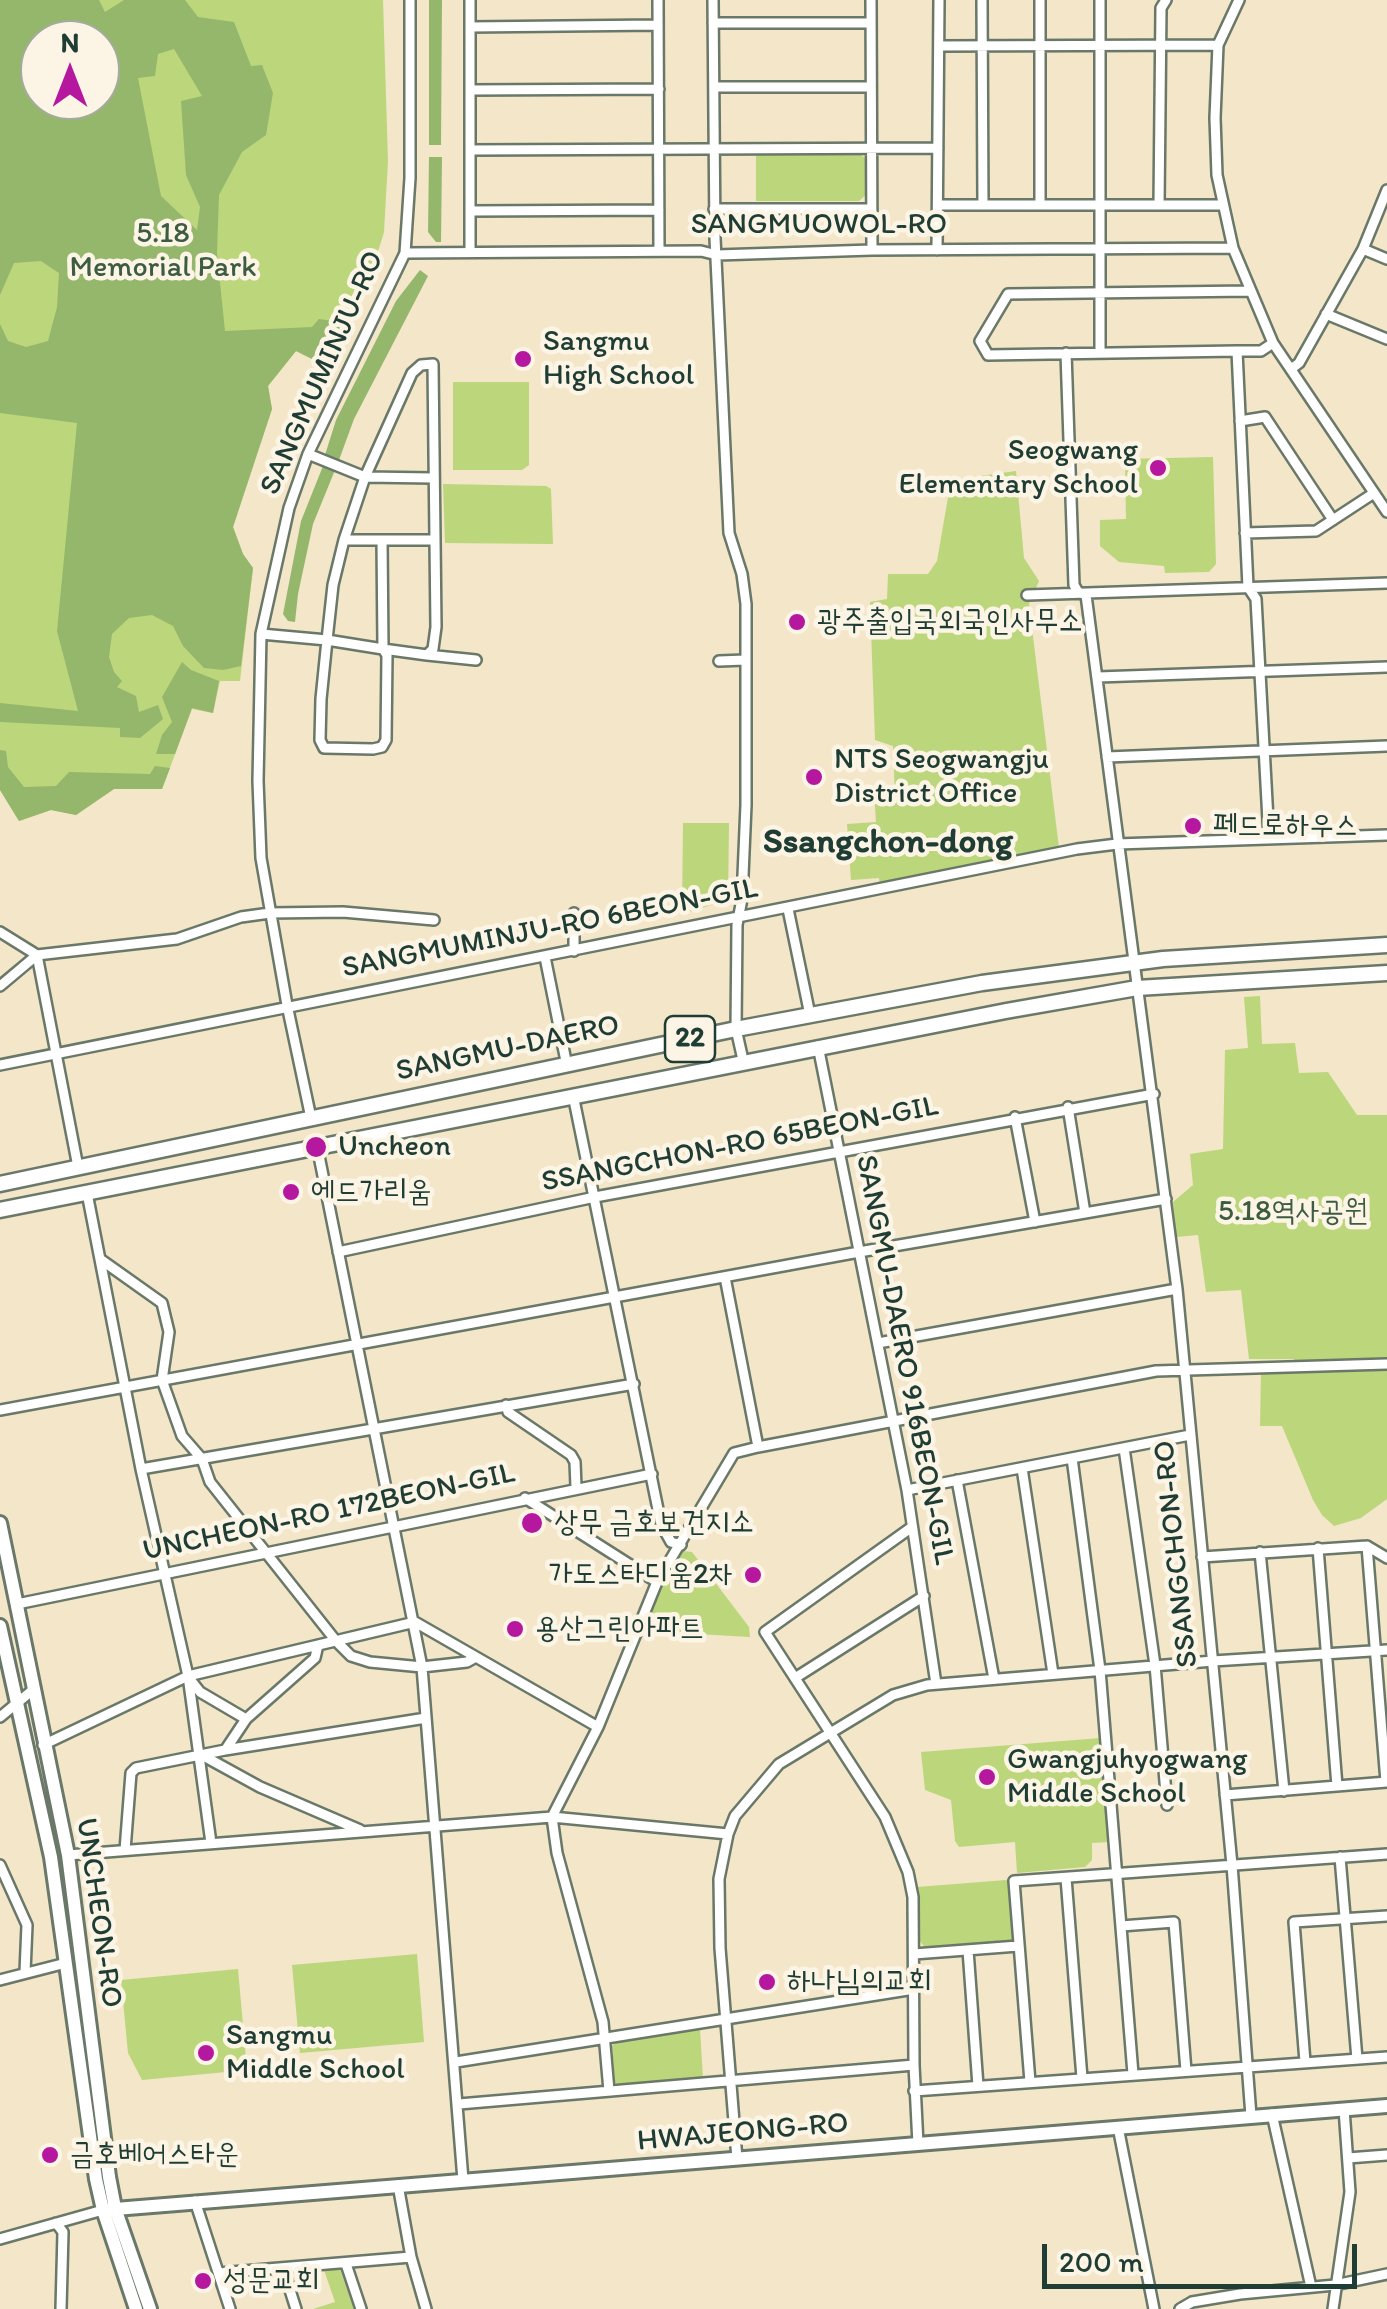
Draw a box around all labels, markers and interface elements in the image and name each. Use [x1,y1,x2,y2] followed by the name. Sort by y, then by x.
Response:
[20,20,120,120] north arrow
[61,25,79,59] text: N
[691,207,947,243] street label: SANGMUOWOL-RO
[69,216,257,286] park label: 5.18 Memorial Park
[253,246,393,500] street label: SANGMUMINJU-RO
[543,324,694,394] place label: Sangmu High School
[512,348,534,370] marker: Sangmu High School
[899,433,1138,504] place label: Seogwang Elementary School
[1147,457,1169,479] marker: Seogwang Elementary School
[817,604,1083,640] place label: 광주출입국외국인사무소
[786,611,808,633] marker: 광주출입국외국인사무소
[834,742,1049,812] place label: NTS Seogwangju District Office
[803,766,825,788] marker: NTS Seogwangju District Office
[1213,808,1358,844] place label: 페드로하우스
[1182,815,1204,837] marker: 페드로하우스
[763,822,1013,864] district label: Ssangchon-dong
[339,871,761,987] street label: SANGMUMINJU-RO 6BEON-GIL
[393,1008,623,1090] street label: SANGMU-DAERO
[665,1016,715,1062] road number: 22
[539,1089,941,1201] street label: SSANGCHON-RO 65BEON-GIL
[338,1129,451,1165] place label: Uncheon
[303,1134,329,1160] marker: Uncheon
[847,1152,961,1568] street label: SANGMU-DAERO 916BEON-GIL
[311,1174,432,1210] place label: 에드가리움
[280,1181,302,1203] marker: 에드가리움
[1218,1194,1368,1230] park label: 5.18역사공원
[1147,1439,1207,1669] street label: SSANGCHON-RO
[140,1456,518,1570] street label: UNCHEON-RO 172BEON-GIL
[554,1505,754,1541] place label: 상무 금호보건지소
[519,1510,545,1536] marker: 상무 금호보건지소
[548,1557,733,1593] place label: 가도스타디움2차
[742,1564,764,1586] marker: 가도스타디움2차
[535,1611,704,1647] place label: 용산그린아파트
[504,1618,526,1640] marker: 용산그린아파트
[1007,1742,1247,1812] place label: Gwangjuhyogwang Middle School
[976,1766,998,1788] marker: Gwangjuhyogwang Middle School
[67,1816,129,2010] street label: UNCHEON-RO
[787,1964,932,2000] place label: 하나님의교회
[756,1971,778,1993] marker: 하나님의교회
[226,2018,405,2088] place label: Sangmu Middle School
[195,2042,217,2064] marker: Sangmu Middle School
[636,2106,850,2160] street label: HWAJEONG-RO
[70,2137,239,2173] place label: 금호베어스타운
[39,2144,61,2166] marker: 금호베어스타운
[1047,2224,1362,2286] scale bar
[1059,2243,1144,2280] text: 200 m
[223,2263,320,2299] place label: 성문교회
[192,2270,214,2292] marker: 성문교회

